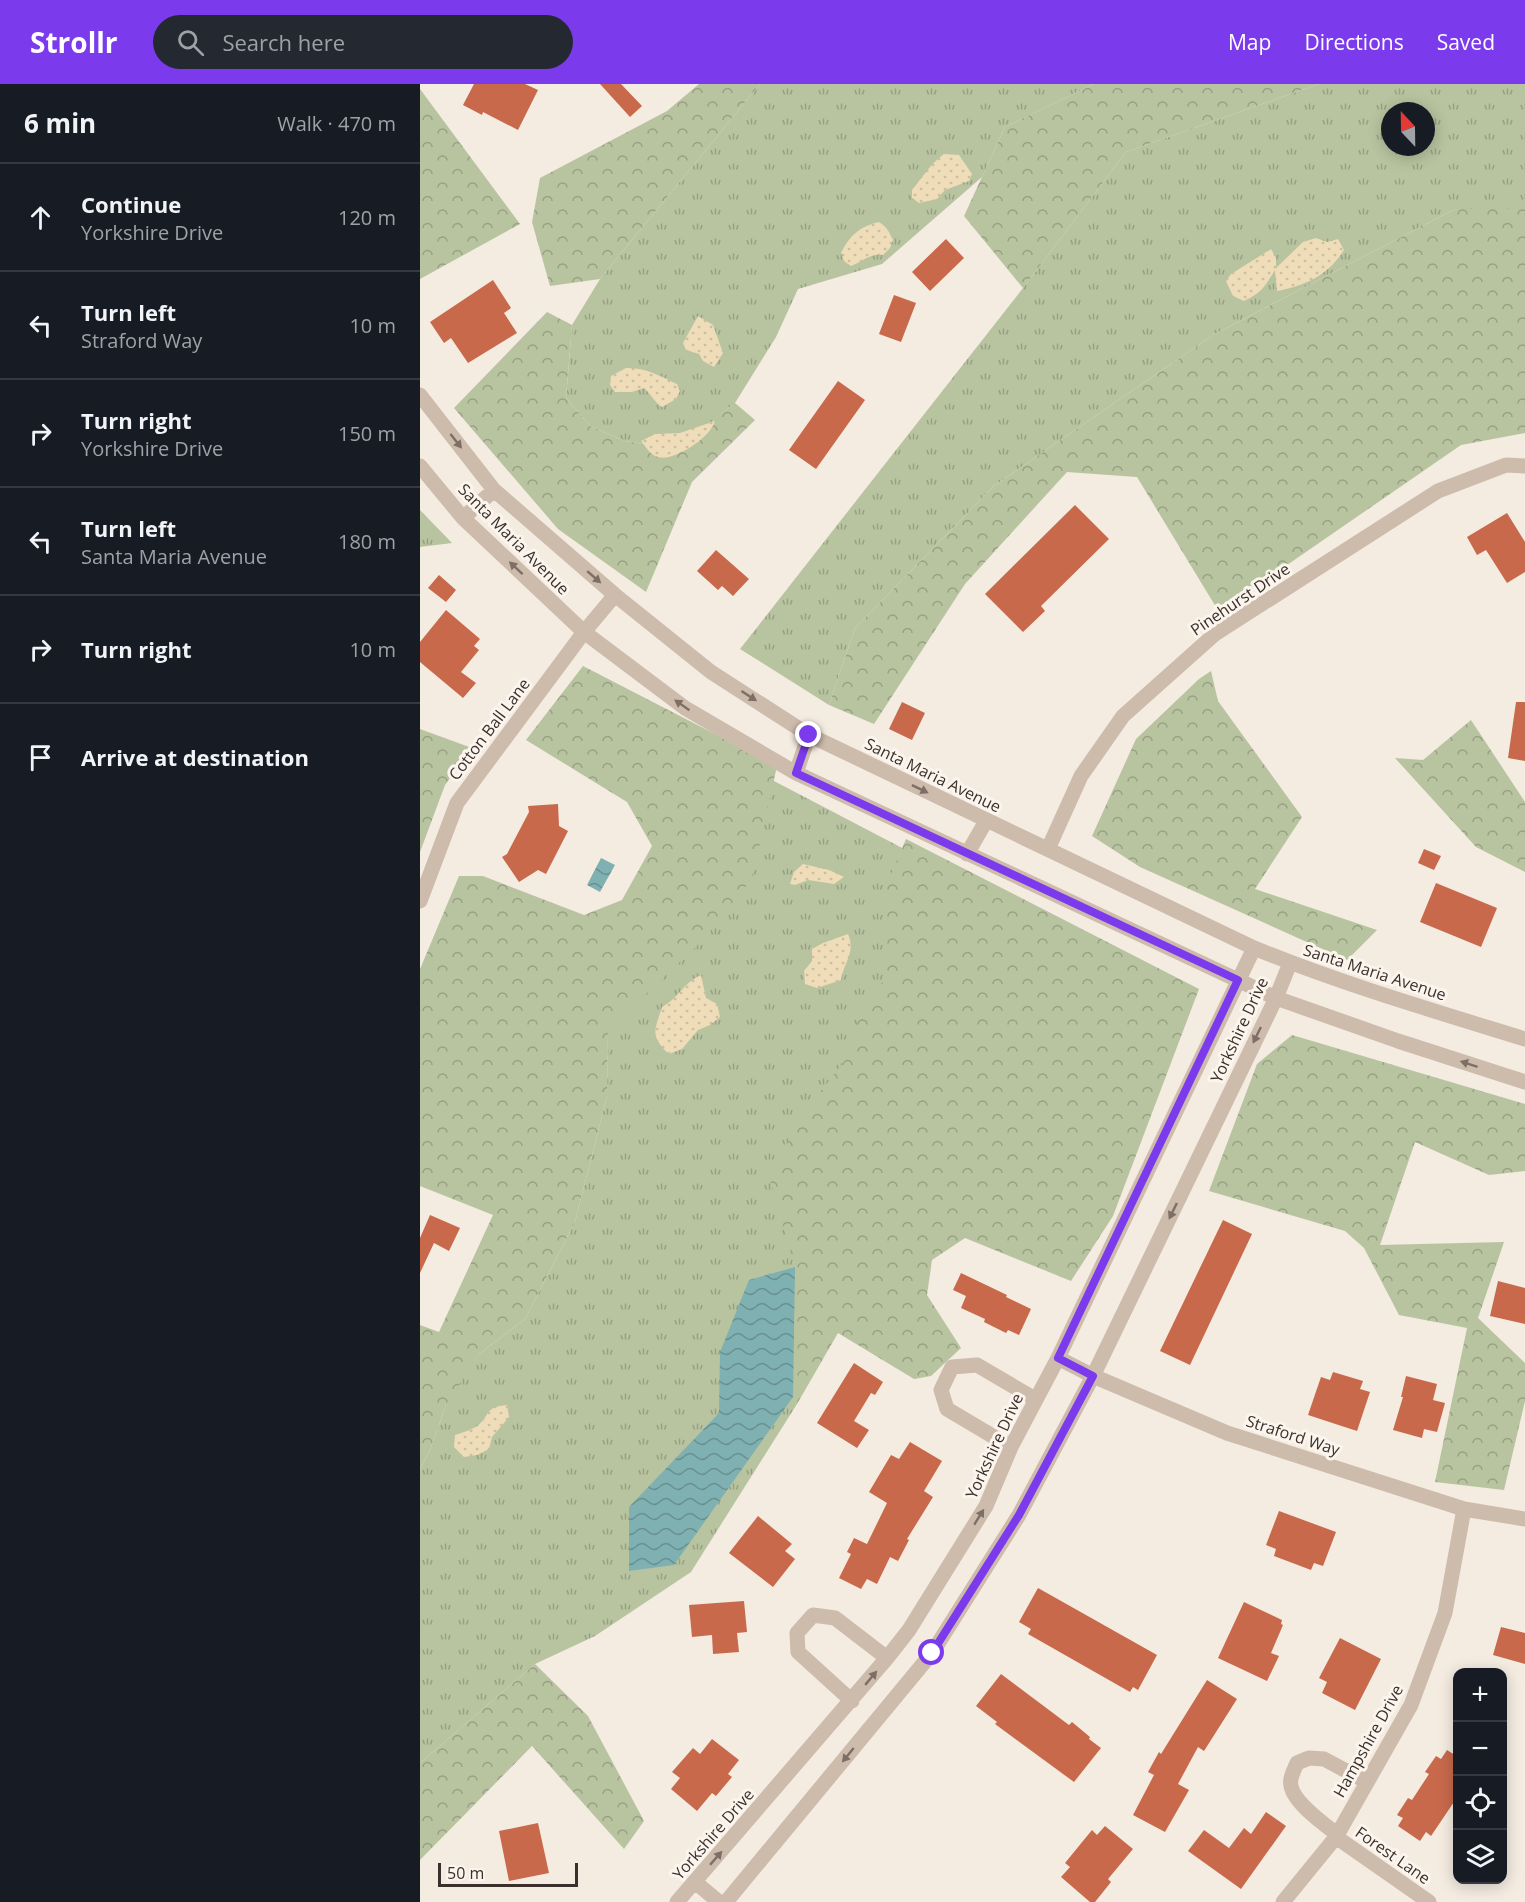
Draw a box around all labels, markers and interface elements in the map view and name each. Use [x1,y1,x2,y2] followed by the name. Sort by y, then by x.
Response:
[153,15,573,69] search box
[30,23,117,61] text: Strollr
[174,26,207,59] icon: search
[222,27,345,57] text: Search here
[1228,28,1271,56] text: Map
[1304,28,1404,56] text: Directions
[1437,28,1495,56] text: Saved
[1381,102,1435,156] north arrow
[24,105,96,141] text: 6 min
[277,110,396,137] text: Walk · 470 m
[81,189,181,219] text: Continue
[24,201,57,234] icon: ahead
[338,204,396,231] text: 120 m
[81,219,223,246] text: Yorkshire Drive
[81,297,176,327] text: Turn left
[24,309,57,342] icon: left
[349,312,396,339] text: 10 m
[81,327,202,354] text: Straford Way
[81,405,192,435] text: Turn right
[24,417,57,450] icon: right
[338,420,396,447] text: 150 m
[449,433,462,449] one-way arrow
[81,435,223,462] text: Yorkshire Drive
[454,479,574,599] street label: Santa Maria Avenue
[81,513,176,543] text: Turn left
[24,525,57,558] icon: left
[338,528,396,555] text: 180 m
[81,543,267,570] text: Santa Maria Avenue
[1186,558,1294,640] street label: Pinehurst Drive
[508,561,523,575] one-way arrow
[587,570,602,584] one-way arrow
[24,633,57,666] icon: right
[81,634,192,664] text: Turn right
[349,636,396,663] text: 10 m
[443,674,535,784] street label: Cotton Ball Lane
[740,691,757,702] one-way arrow
[674,700,690,711] one-way arrow
[795,721,821,747] route end
[861,732,1005,818] street label: Santa Maria Avenue
[24,741,57,774] icon: arrive
[81,742,309,772] text: Arrive at destination
[911,784,928,793] one-way arrow
[1301,939,1449,1005] street label: Santa Maria Avenue
[1205,974,1273,1086] street label: Yorkshire Drive
[1253,1027,1262,1044] one-way arrow
[1460,1059,1478,1068] one-way arrow
[1168,1202,1177,1219] one-way arrow
[960,1390,1028,1502] street label: Yorkshire Drive
[1243,1410,1343,1461] street label: Straford Way
[974,1509,985,1525] one-way arrow
[918,1639,944,1665] route start
[1453,1668,1507,1884] map controls
[1453,1668,1507,1722] button: +
[864,1671,876,1686] one-way arrow
[1328,1681,1408,1801] street label: Hampshire Drive
[1453,1722,1507,1776] button: −
[842,1747,855,1762] one-way arrow
[1453,1776,1507,1830] button: locate
[667,1784,759,1884] street label: Yorkshire Drive
[1351,1821,1435,1889] street label: Forest Lane
[1453,1830,1507,1884] button: layers
[709,1851,722,1866] one-way arrow
[438,1860,578,1888] scale bar
[447,1862,484,1884] text: 50 m

